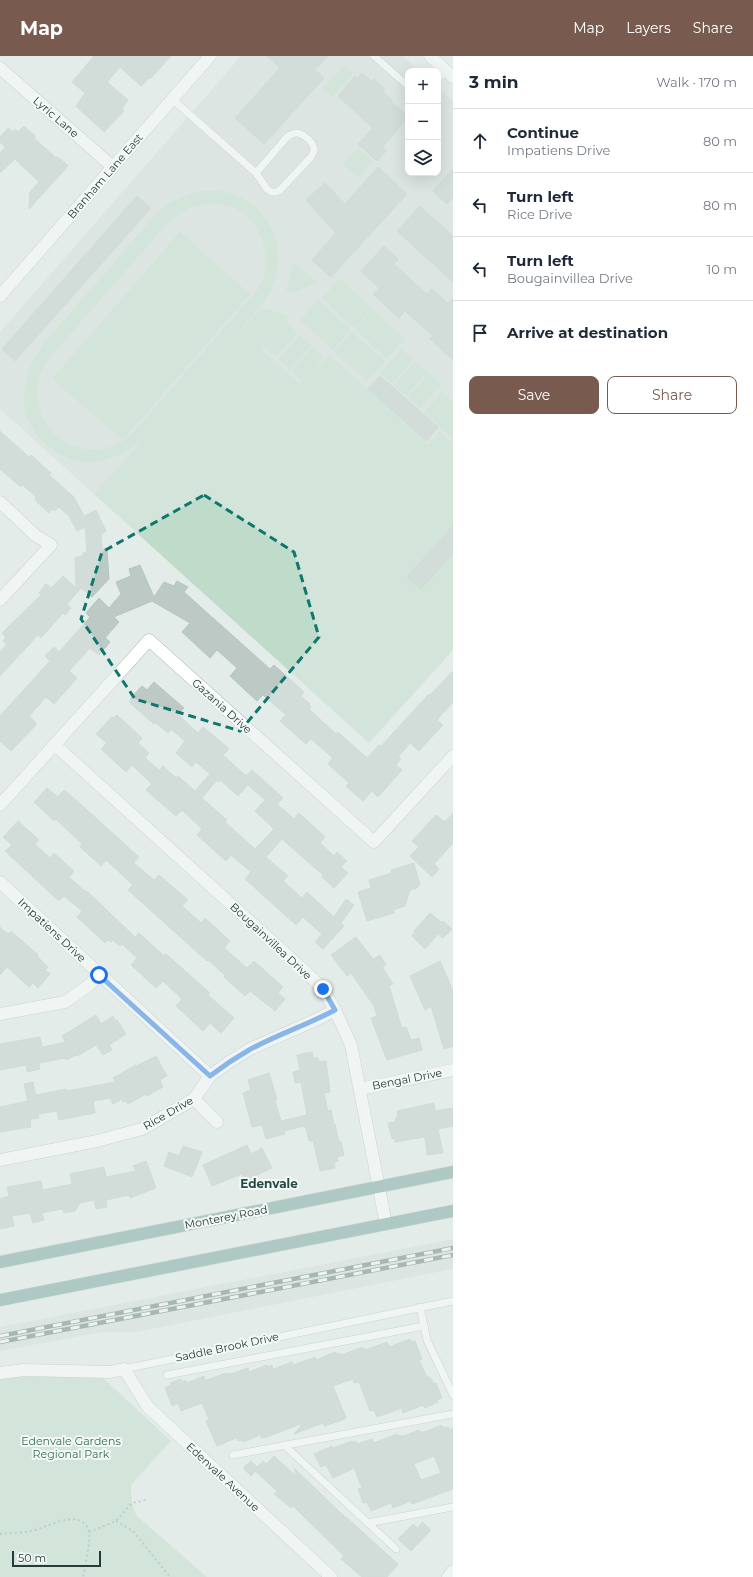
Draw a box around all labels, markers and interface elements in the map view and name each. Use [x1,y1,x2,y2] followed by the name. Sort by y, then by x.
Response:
[20,17,63,40] text: Map
[573,19,604,37] text: Map
[626,19,671,37] text: Layers
[693,19,733,37] text: Share
[405,68,441,176] map controls
[405,68,441,104] button: +
[469,72,519,92] text: 3 min
[656,74,737,90] text: Walk · 170 m
[30,93,82,141] street label: Lyric Lane
[405,104,441,140] button: −
[507,123,579,142] text: Continue
[64,130,146,221] street label: Branham Lane East
[469,130,491,152] icon: ahead
[703,133,737,149] text: 80 m
[405,140,441,176] button: layers
[507,142,610,158] text: Impatiens Drive
[507,187,574,206] text: Turn left
[469,194,491,216] icon: left
[703,197,737,213] text: 80 m
[507,206,572,222] text: Rice Drive
[507,251,574,270] text: Turn left
[469,258,491,280] icon: left
[707,261,737,277] text: 10 m
[507,270,633,286] text: Bougainvillea Drive
[469,322,491,344] icon: arrive
[507,323,668,342] text: Arrive at destination
[469,376,599,414] button: Save
[607,376,737,414] button: Share
[189,675,255,737] street label: Gazania Drive
[15,895,89,965] street label: Impatiens Drive
[227,900,315,983] street label: Bougainvillea Drive
[90,966,108,984] route start
[314,980,332,998] route end
[371,1065,444,1093] street label: Bengal Drive
[141,1093,196,1133] street label: Rice Drive
[240,1176,298,1191] district label: Edenvale
[183,1202,269,1232] street label: Monterey Road
[174,1329,280,1365] street label: Saddle Brook Drive
[21,1434,121,1461] park label: Edenvale Gardens Regional Park
[184,1440,263,1515] street label: Edenvale Avenue
[12,1549,101,1568] scale bar
[18,1551,46,1565] text: 50 m

